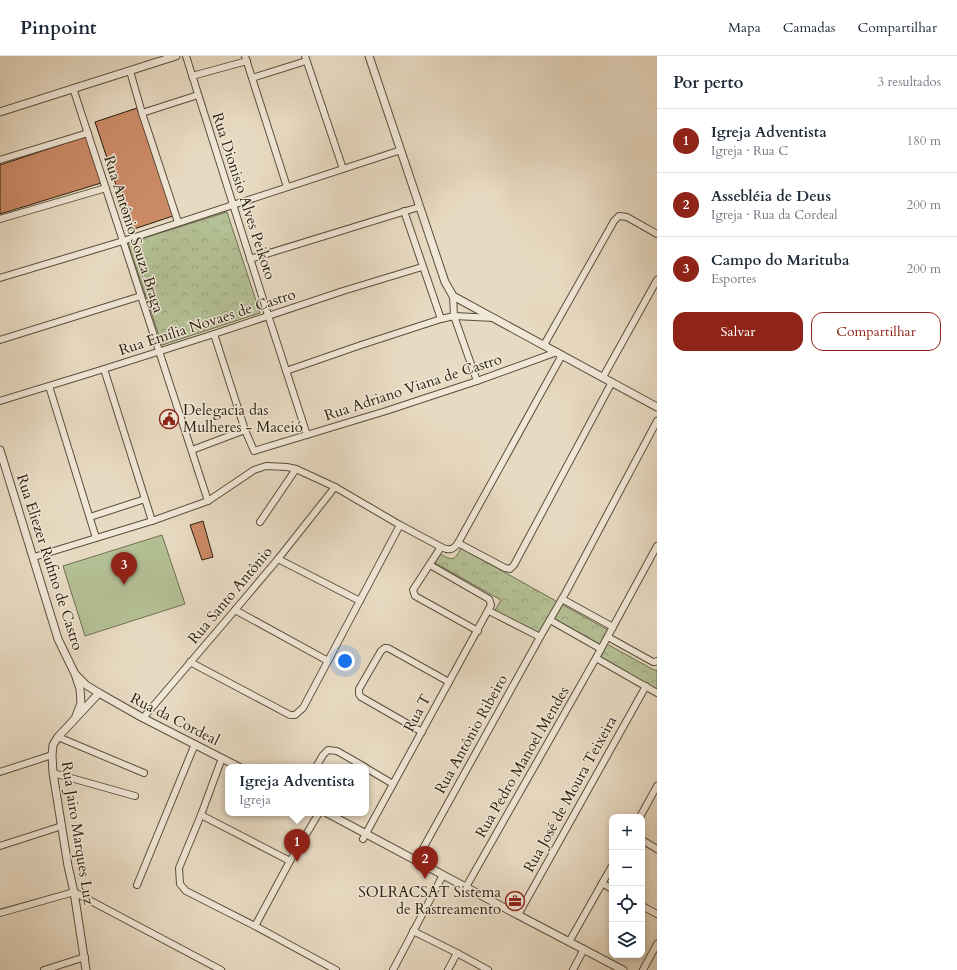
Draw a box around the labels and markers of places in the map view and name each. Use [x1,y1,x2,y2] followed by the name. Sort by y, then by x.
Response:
[183,400,303,437] place label: Delegacia das Mulheres - Maceió
[158,408,180,430] public building icon: Delegacia das Mulheres - Maceió
[111,552,137,585] pin: 3
[284,829,310,862] pin: 1
[412,846,438,879] pin: 2
[358,882,502,919] place label: SOLRACSAT Sistema de Rastreamento
[504,890,526,912] office icon: SOLRACSAT Sistema de Rastreamento

